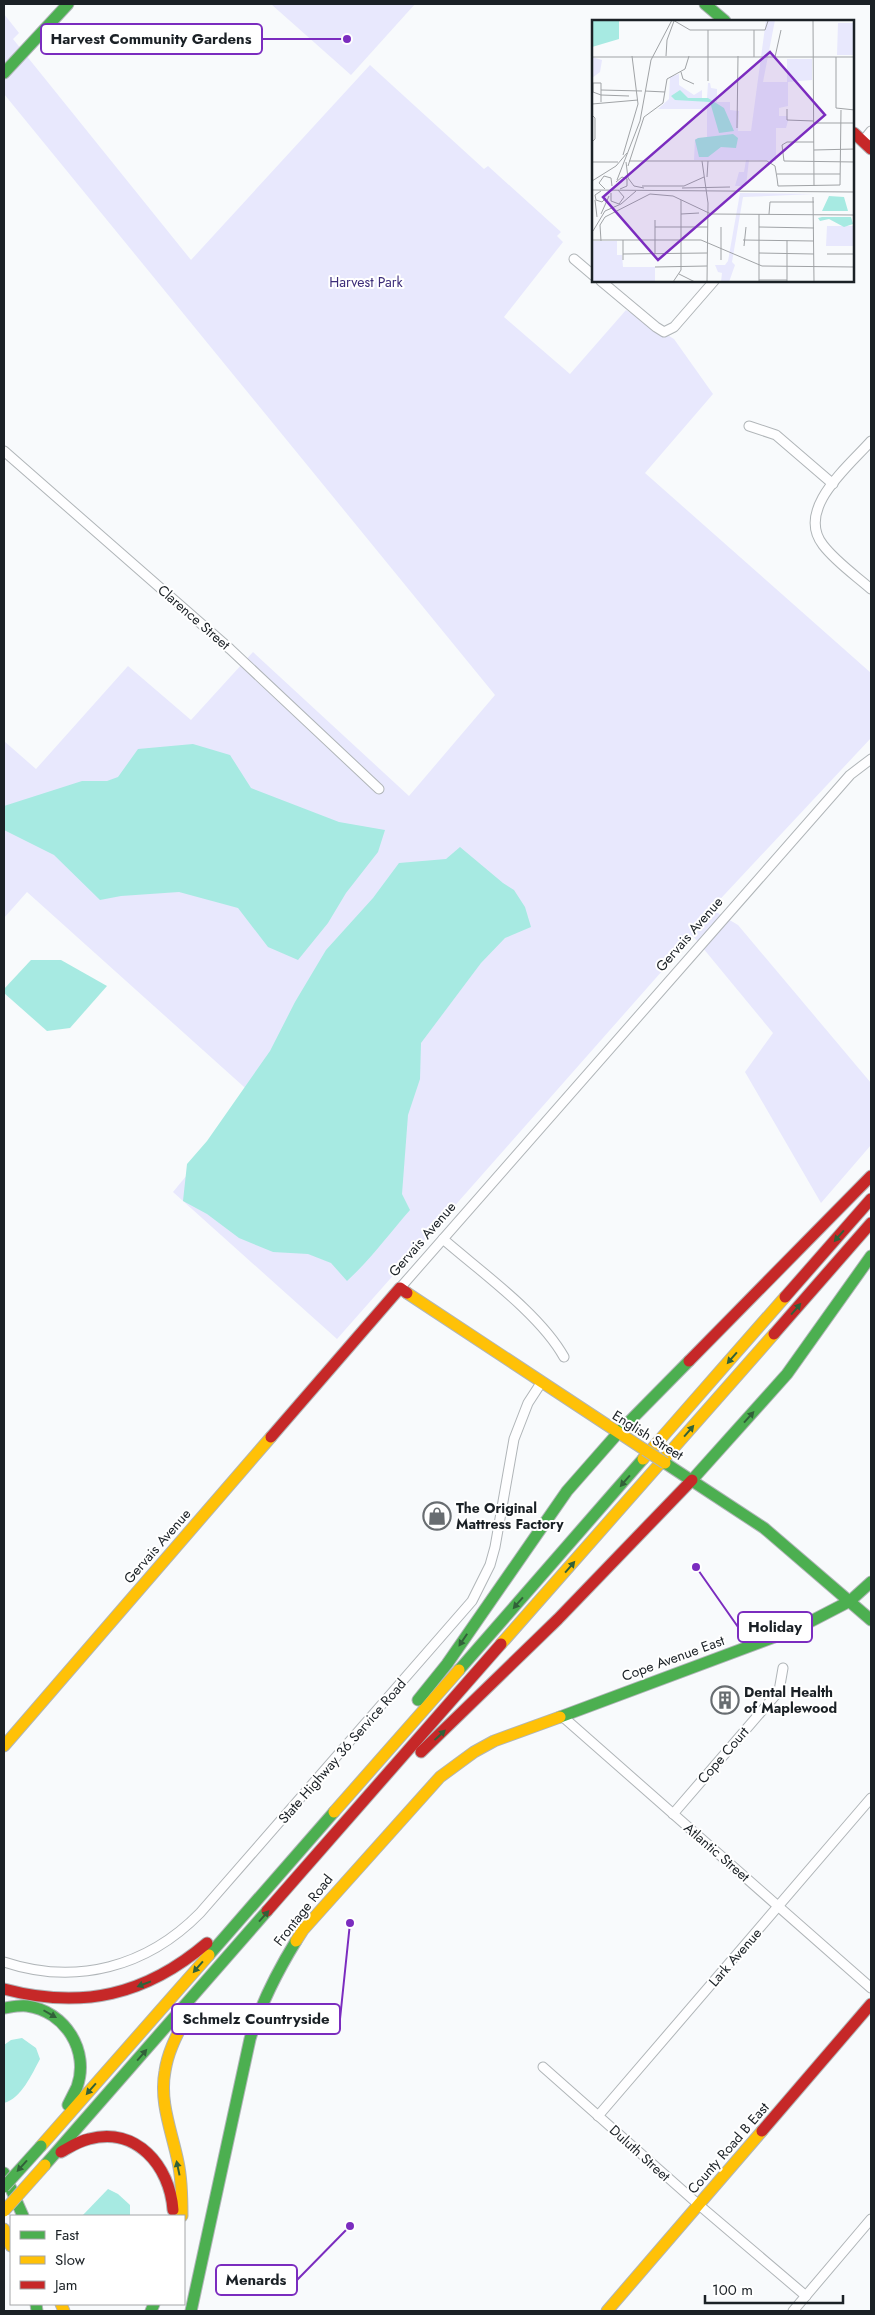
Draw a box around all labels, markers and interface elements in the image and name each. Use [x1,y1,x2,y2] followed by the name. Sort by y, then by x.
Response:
[592,20,855,282] inset map
[41,24,262,54] callout: Harvest Community Gardens
[50,28,252,50] text: Harvest Community Gardens
[329,272,403,292] park label: Harvest Park
[153,580,235,655] street label: Clarence Street
[651,892,727,976] street label: Gervais Avenue
[384,1197,460,1281] street label: Gervais Avenue
[833,1229,845,1241] one-way arrow
[790,1304,802,1316] one-way arrow
[727,1352,738,1365] one-way arrow
[609,1405,688,1465] street label: English Street
[743,1412,755,1424] one-way arrow
[683,1425,694,1438] one-way arrow
[620,1474,631,1487] one-way arrow
[456,1498,564,1534] place label: The Original Mattress Factory
[422,1501,452,1531] shop icon: The Original Mattress Factory
[119,1504,195,1588] street label: Gervais Avenue
[564,1561,576,1573] one-way arrow
[512,1596,524,1608] one-way arrow
[738,1612,812,1642] callout: Holiday
[748,1616,802,1638] text: Holiday
[619,1630,728,1686] street label: Cope Avenue East
[458,1634,468,1647] one-way arrow
[273,1674,411,1828] street label: State Highway 36 Service Road
[744,1682,837,1718] place label: Dental Health of Maplewood
[710,1685,740,1715] building icon: Dental Health of Maplewood
[693,1722,754,1788] street label: Cope Court
[434,1729,446,1741] one-way arrow
[680,1818,755,1887] street label: Atlantic Street
[269,1870,337,1950] street label: Frontage Road
[258,1910,269,1923] one-way arrow
[704,1923,766,1991] street label: Lark Avenue
[192,1961,204,1973] one-way arrow
[136,1980,151,1988] one-way arrow
[172,2004,340,2034] callout: Schmelz Countryside
[182,2008,330,2030] text: Schmelz Countryside
[43,2010,58,2018] one-way arrow
[136,2050,148,2062] one-way arrow
[85,2083,97,2095] one-way arrow
[683,2097,774,2198] street label: County Road B East
[605,2120,675,2186] street label: Duluth Street
[174,2159,182,2175] one-way arrow
[16,2160,28,2172] one-way arrow
[10,2215,185,2305] legend
[55,2224,79,2246] text: Fast
[55,2249,86,2271] text: Slow
[216,2265,297,2295] callout: Menards
[226,2269,287,2291] text: Menards
[705,2272,842,2304] scale bar
[53,2274,78,2296] text: Jam
[712,2279,753,2301] text: 100 m

